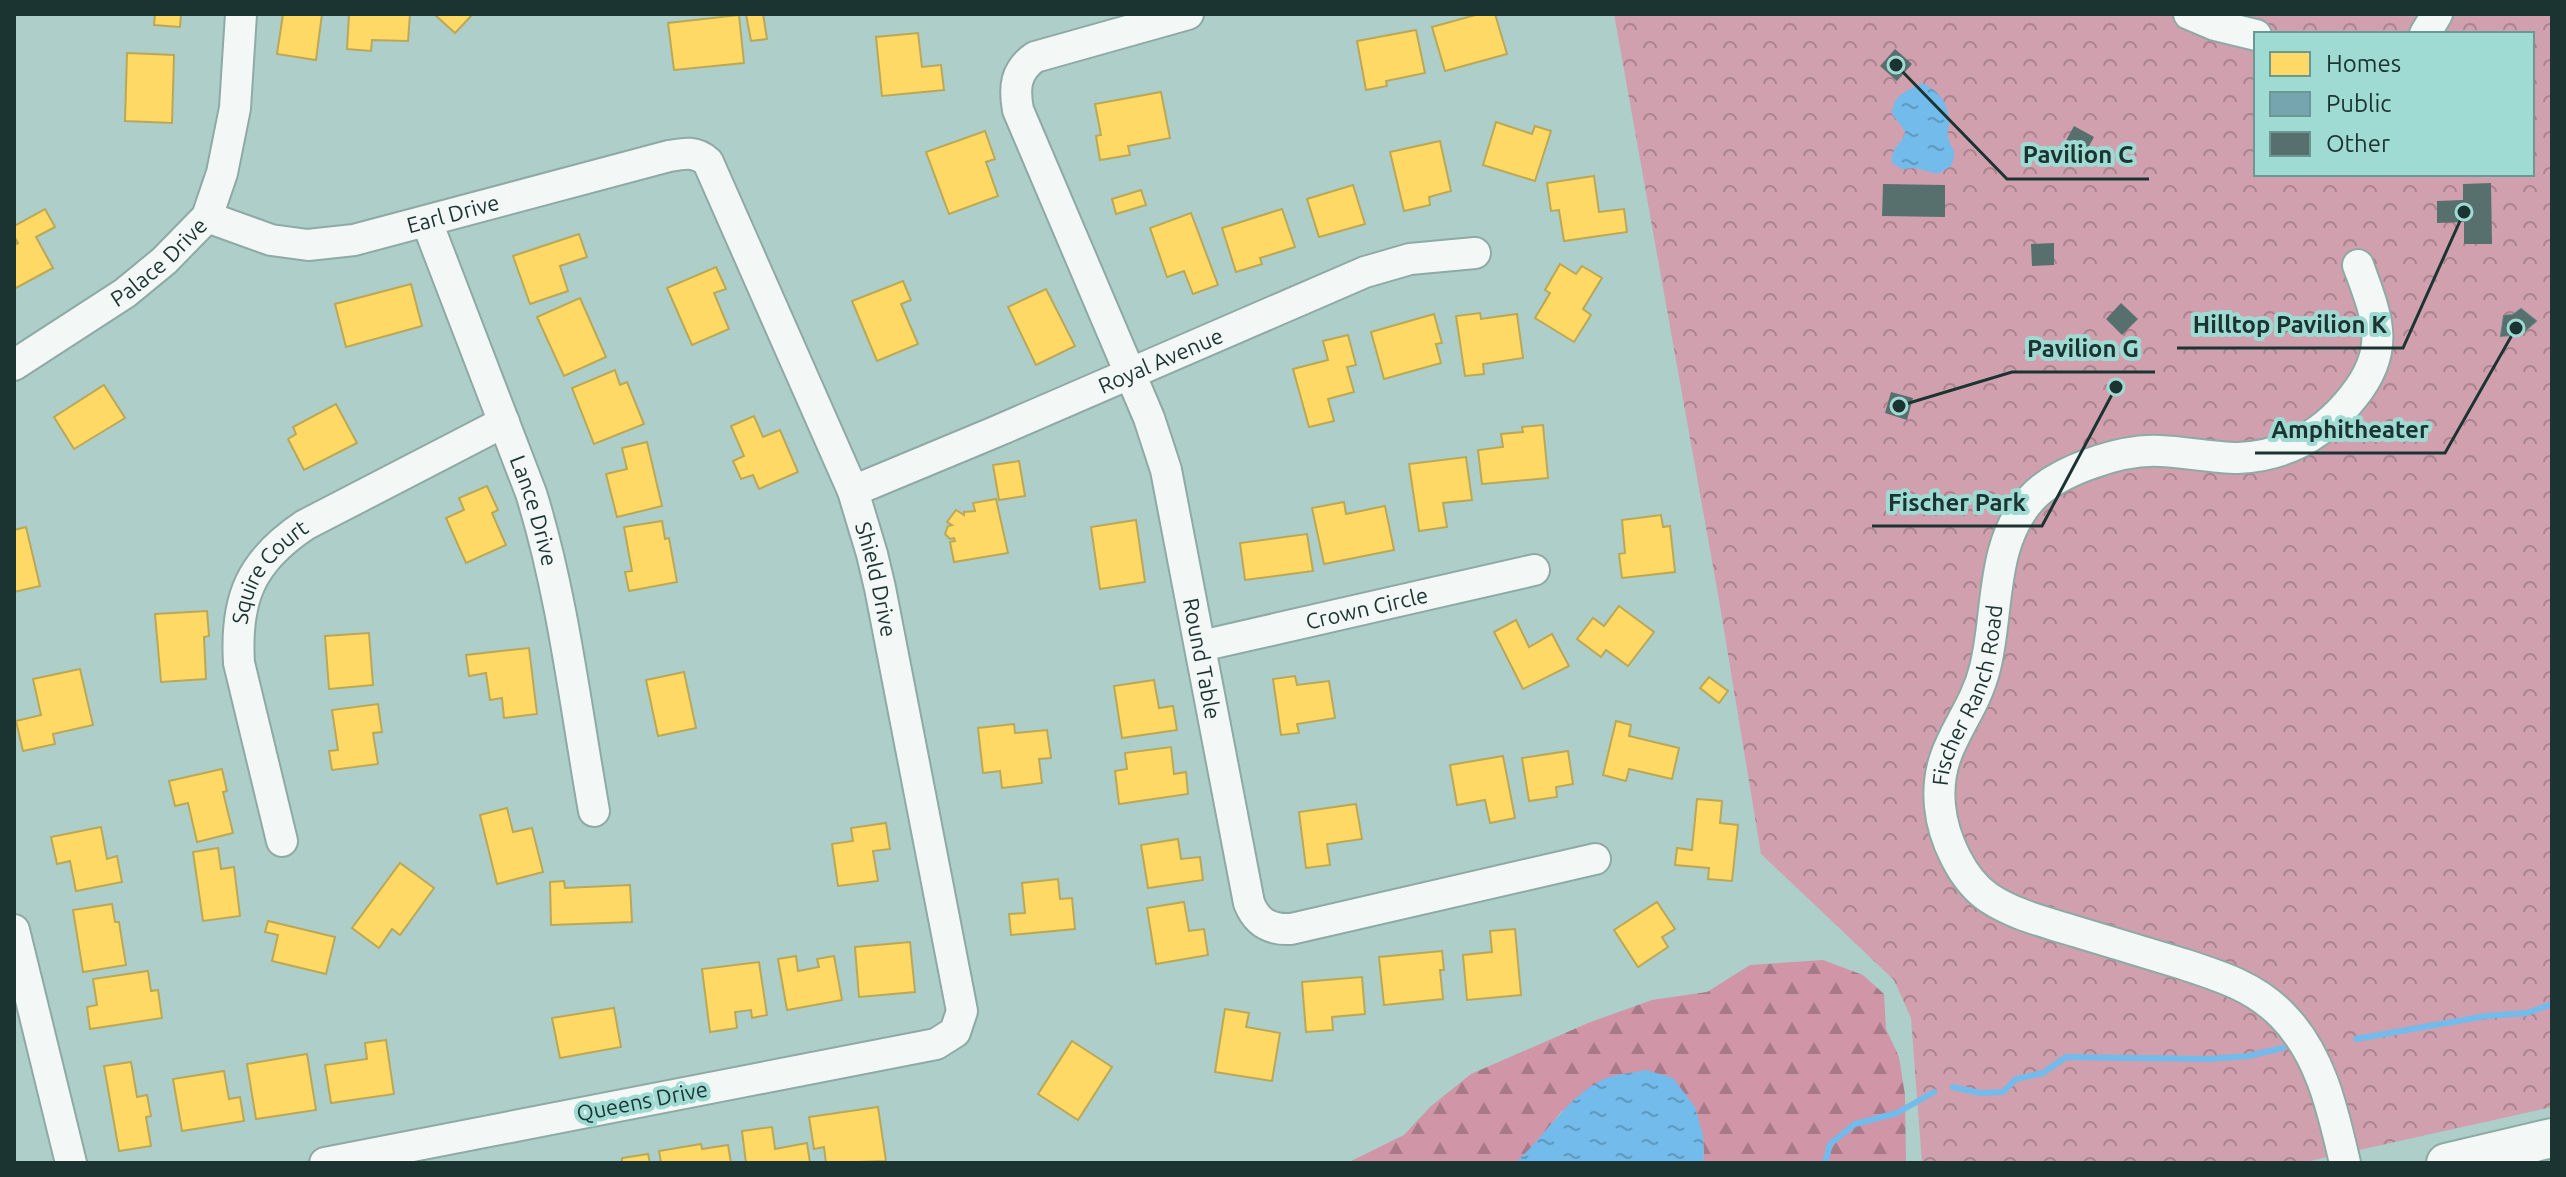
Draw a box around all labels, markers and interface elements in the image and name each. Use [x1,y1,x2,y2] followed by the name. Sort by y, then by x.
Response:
[2254,32,2534,176] legend
[2326,50,2401,77] text: Homes
[2326,90,2391,117] text: Public
[2326,130,2390,157] text: Other
[2007,131,2149,179] callout: Pavilion C
[2023,141,2133,168] text: Pavilion C
[404,189,502,237] street label: Earl Drive
[106,212,211,311] street label: Palace Drive
[2177,300,2403,348] callout: Hilltop Pavilion K
[2193,311,2387,338] text: Hilltop Pavilion K
[1094,322,1226,398] street label: Royal Avenue
[2012,324,2155,372] callout: Pavilion G
[2027,335,2139,362] text: Pavilion G
[2255,405,2445,453] callout: Amphitheater
[2271,416,2429,443] text: Amphitheater
[506,451,563,568] street label: Lance Drive
[1872,478,2042,526] callout: Fischer Park
[1888,489,2026,516] text: Fischer Park
[226,514,312,626] street label: Squire Court
[851,519,902,639] street label: Shield Drive
[1303,582,1430,634] street label: Crown Circle
[1179,596,1227,721] street label: Round Table
[1927,603,2007,787] street label: Fischer Ranch Road
[574,1076,710,1125] street label: Queens Drive

